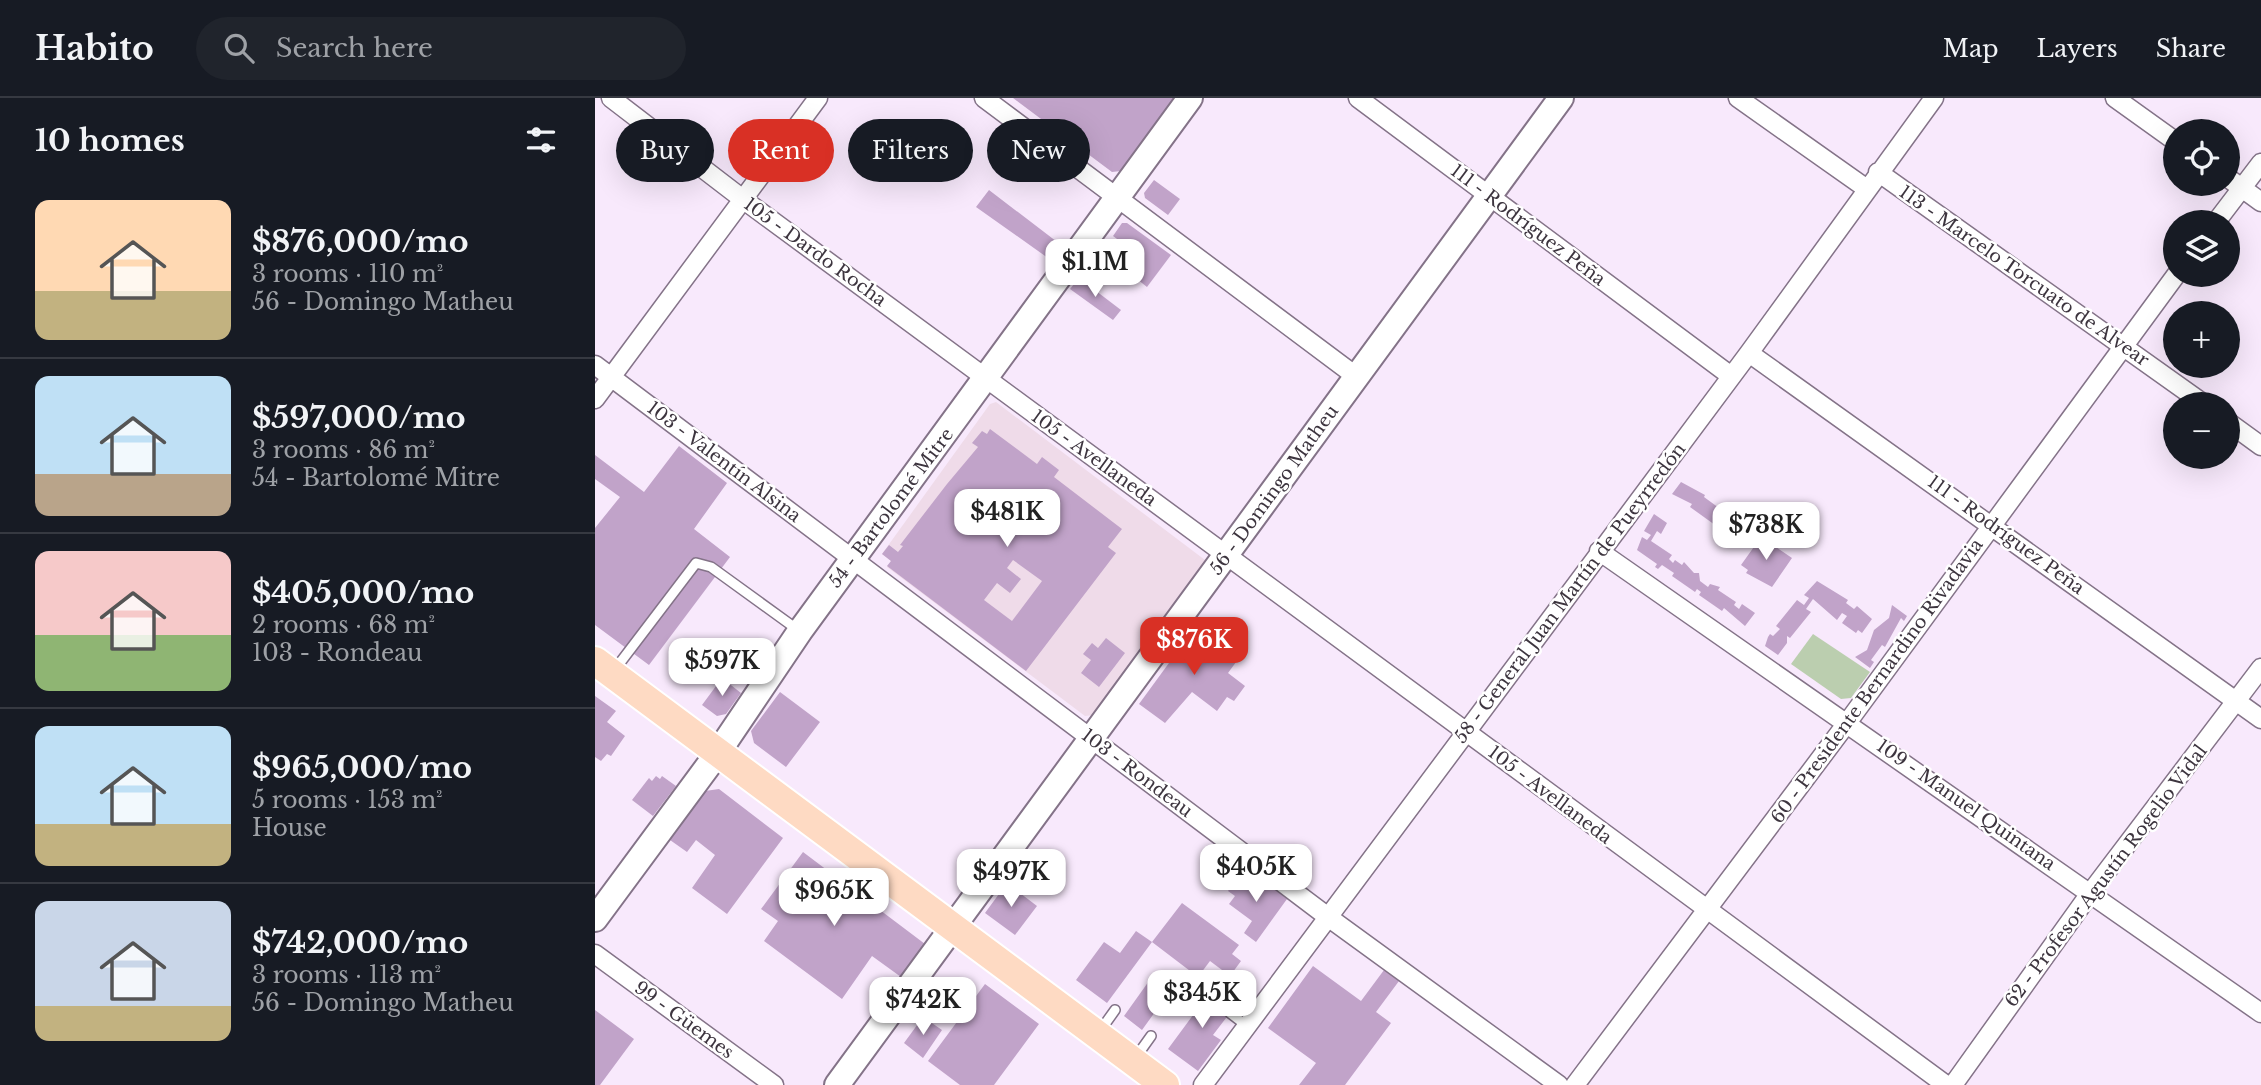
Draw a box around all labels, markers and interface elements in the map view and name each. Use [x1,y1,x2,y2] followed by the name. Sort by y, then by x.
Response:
[196,17,686,80] search box
[35,28,154,69] text: Habito
[220,29,258,67] icon: search
[276,32,433,64] text: Search here
[1943,34,1999,63] text: Map
[2037,34,2118,63] text: Layers
[2156,34,2226,63] text: Share
[616,119,714,182] chip: Buy
[728,119,834,182] chip: Rent
[848,119,973,182] chip: Filters
[987,119,1090,182] chip: New
[2163,119,2240,469] map controls
[2163,119,2240,196] button: locate
[522,121,560,159] icon: filters
[35,122,185,159] text: 10 homes
[1446,160,1610,290] street label: 111 - Rodríguez Peña
[1895,181,2154,371] street label: 113 - Marcelo Torcuato de Alvear
[739,193,891,311] street label: 105 - Dardo Rocha
[2163,210,2240,287] button: layers
[252,223,469,260] text: $876,000/mo
[91,228,175,312] icon: home
[1046,240,1144,299] pin: $1.1M
[1061,248,1129,276] text: $1.1M
[252,260,443,288] text: 3 rooms · 110 m²
[252,288,514,316] text: 56 - Domingo Matheu
[2163,301,2240,378] button: +
[2163,392,2240,469] button: −
[643,397,805,527] street label: 103 - Valentín Alsina
[252,399,466,436] text: $597,000/mo
[1205,401,1343,579] street label: 56 - Domingo Matheu
[91,404,175,488] icon: home
[1027,405,1161,511] street label: 105 - Avellaneda
[824,424,958,592] street label: 54 - Bartolomé Mitre
[252,436,435,464] text: 3 rooms · 86 m²
[1450,439,1690,747] street label: 58 - General Juan Martín de Pueyrredón
[252,464,500,492] text: 54 - Bartolomé Mitre
[1923,471,2089,599] street label: 111 - Rodríguez Peña
[958,490,1056,549] pin: $481K
[970,498,1044,526] text: $481K
[1717,503,1815,562] pin: $738K
[1729,511,1803,539] text: $738K
[1766,534,1988,828] street label: 60 - Presidente Bernardino Rivadavia
[252,574,474,611] text: $405,000/mo
[91,579,175,663] icon: home
[252,611,435,639] text: 2 rooms · 68 m²
[1145,618,1243,677] pin: $876K
[1156,626,1232,654] text: $876K
[673,638,771,698] pin: $597K
[252,639,422,667] text: 103 - Rondeau
[685,647,759,675] text: $597K
[1077,724,1197,822] street label: 103 - Rondeau
[1872,735,2060,875] street label: 109 - Manuel Quintana
[1484,741,1616,849] street label: 105 - Avellaneda
[2000,741,2212,1011] street label: 62 - Profesor Agustín Rogelio Vidal
[252,749,472,786] text: $965,000/mo
[91,754,175,838] icon: home
[252,786,443,814] text: 5 rooms · 153 m²
[252,814,327,842] text: House
[1207,844,1305,904] pin: $405K
[962,850,1060,909] pin: $497K
[1216,853,1296,881] text: $405K
[973,858,1049,886] text: $497K
[785,868,883,928] pin: $965K
[795,877,873,905] text: $965K
[252,924,468,961] text: $742,000/mo
[91,929,175,1013] icon: home
[252,961,441,989] text: 3 rooms · 113 m²
[1153,970,1251,1030] pin: $345K
[630,977,738,1063] street label: 99 - Güemes
[874,978,972,1037] pin: $742K
[1163,979,1241,1007] text: $345K
[885,986,961,1014] text: $742K
[252,989,514,1017] text: 56 - Domingo Matheu

